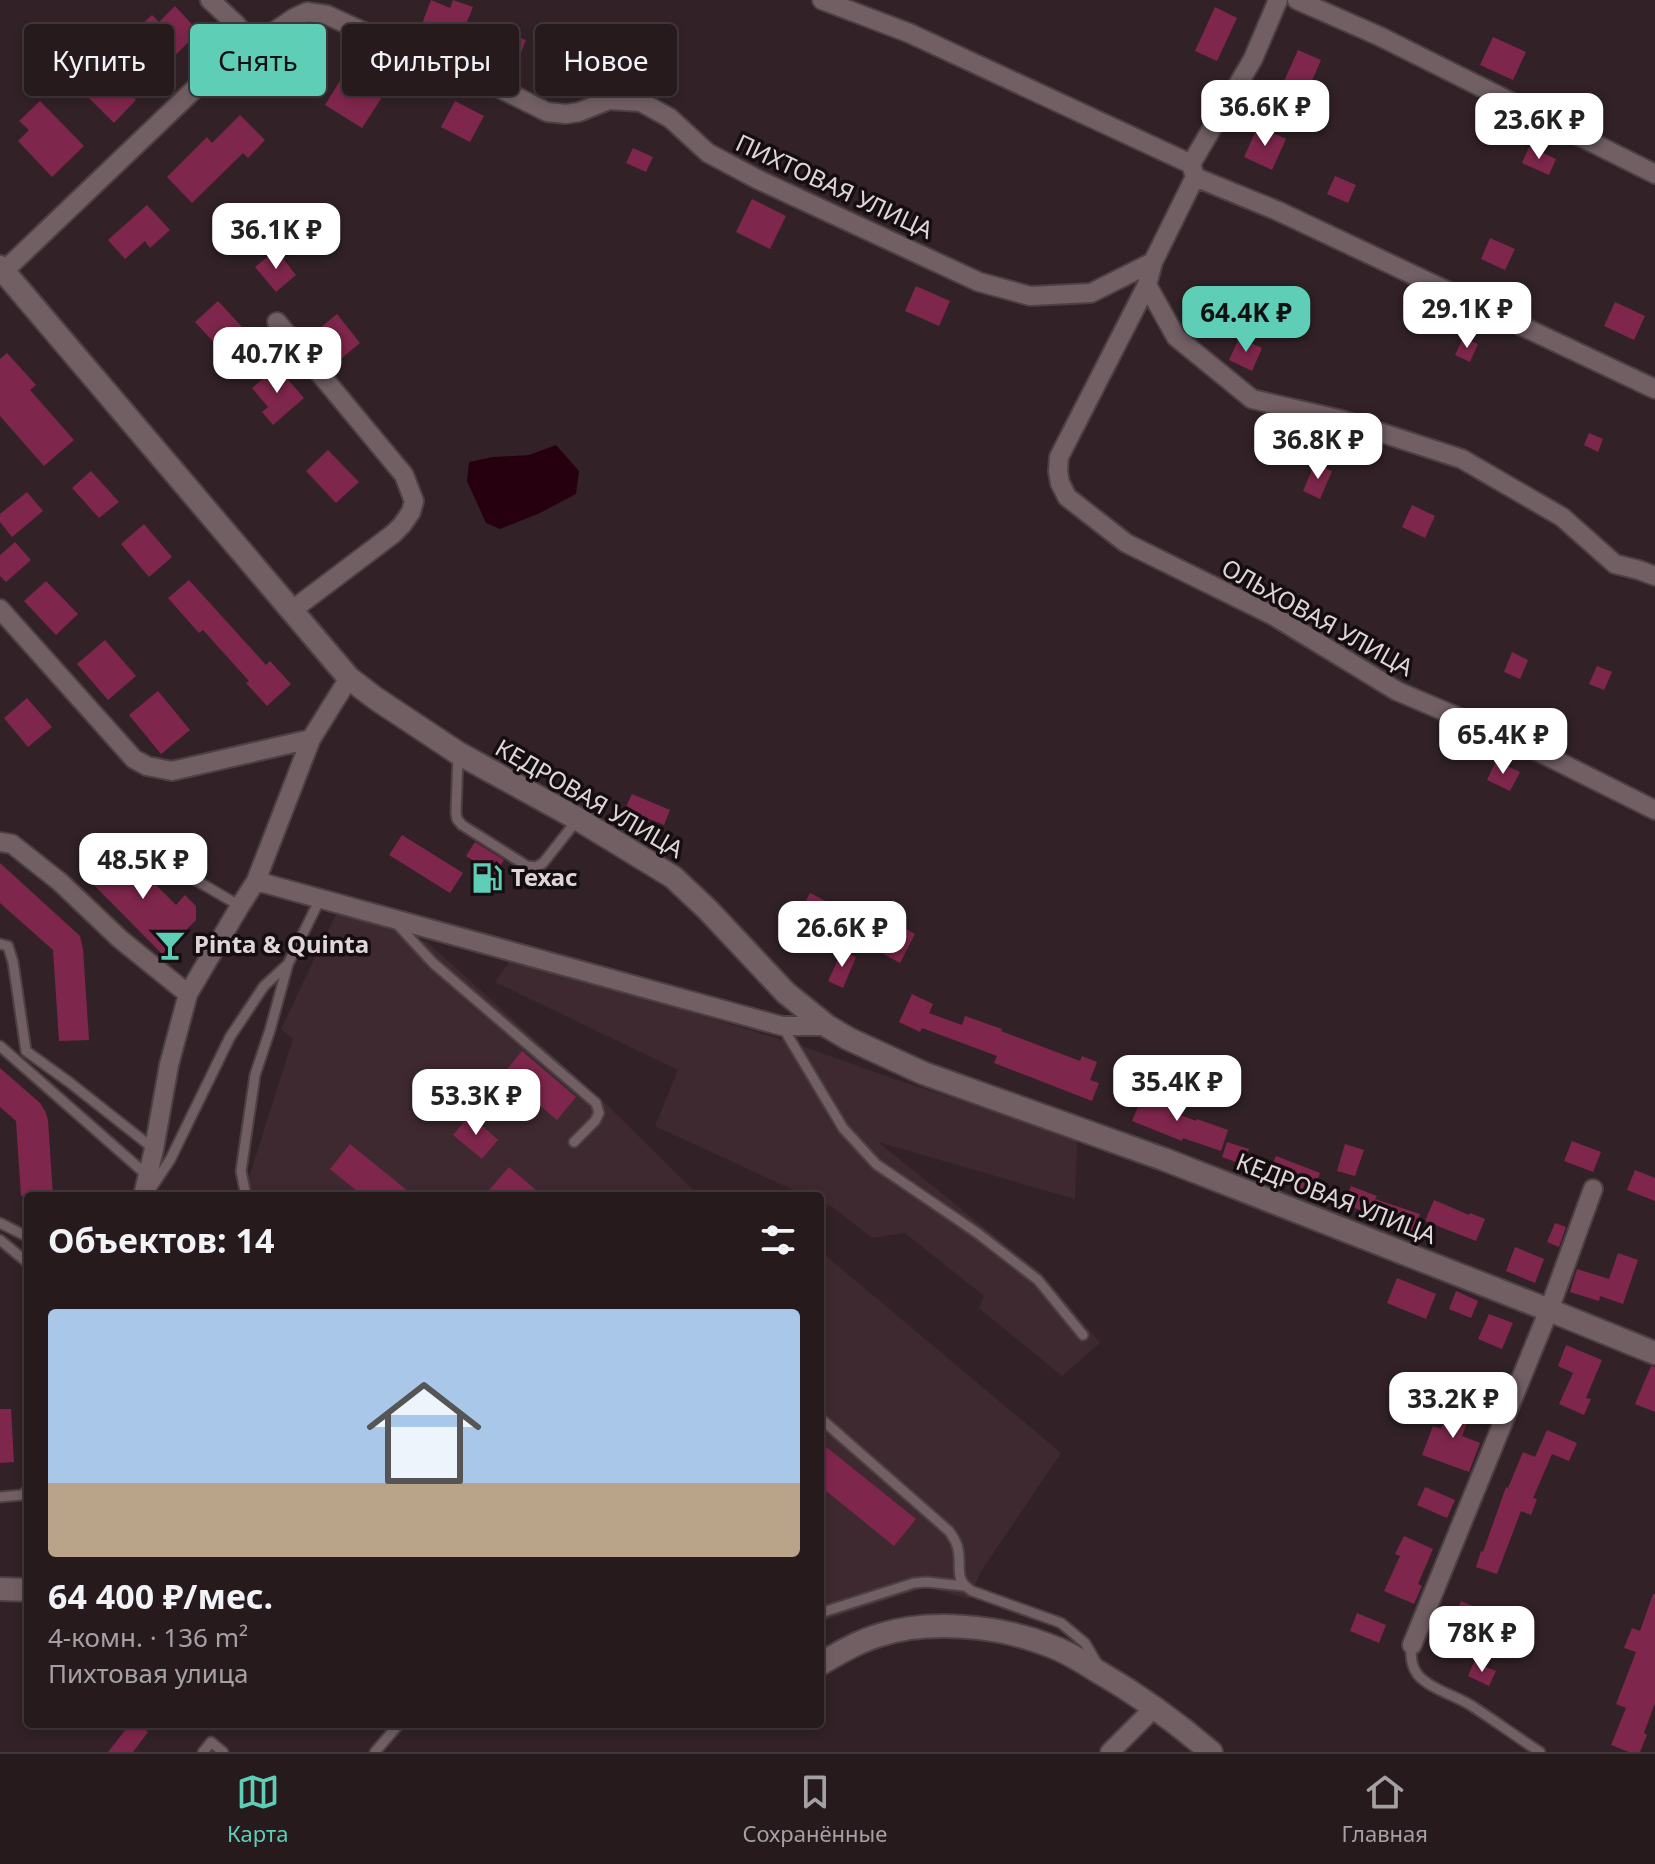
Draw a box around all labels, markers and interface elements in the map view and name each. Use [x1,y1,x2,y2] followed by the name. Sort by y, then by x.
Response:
[24,24,174,96] chip: Купить
[190,24,326,96] chip: Снять
[342,24,519,96] chip: Фильтры
[535,24,677,96] chip: Новое
[1191,80,1339,148] pin: 36.6K ₽
[1219,88,1311,124] text: 36.6K ₽
[1465,93,1613,161] pin: 23.6K ₽
[1493,101,1585,137] text: 23.6K ₽
[731,125,939,246] street label: ПИХТОВАЯ УЛИЦА
[202,203,350,271] pin: 36.1K ₽
[230,211,322,247] text: 36.1K ₽
[1393,282,1541,350] pin: 29.1K ₽
[1172,286,1320,354] pin: 64.4K ₽
[1421,290,1513,326] text: 29.1K ₽
[1200,294,1292,330] text: 64.4K ₽
[203,327,351,395] pin: 40.7K ₽
[231,335,323,371] text: 40.7K ₽
[1244,413,1392,481] pin: 36.8K ₽
[1272,421,1364,457] text: 36.8K ₽
[1216,550,1420,683] street label: ОЛЬХОВАЯ УЛИЦА
[1429,708,1577,776] pin: 65.4K ₽
[1457,716,1549,752] text: 65.4K ₽
[490,730,690,865] street label: КЕДРОВАЯ УЛИЦА
[69,833,217,901] pin: 48.5K ₽
[97,841,189,877] text: 48.5K ₽
[511,860,578,893] place label: Техас
[470,861,504,895] fuel station icon: Техас
[768,901,916,969] pin: 26.6K ₽
[796,909,888,945] text: 26.6K ₽
[194,927,369,960] place label: Pinta & Quinta
[153,928,187,962] bar icon: Pinta & Quinta
[1103,1055,1251,1123] pin: 35.4K ₽
[1131,1063,1223,1099] text: 35.4K ₽
[402,1069,550,1137] pin: 53.3K ₽
[430,1077,522,1113] text: 53.3K ₽
[1232,1144,1442,1251] street label: КЕДРОВАЯ УЛИЦА
[48,1217,274,1263] text: Объектов: 14
[756,1218,800,1262] icon: filters
[352,1361,496,1505] icon: home
[1379,1372,1527,1440] pin: 33.2K ₽
[1407,1380,1499,1416] text: 33.2K ₽
[48,1573,273,1619] text: 64 400 ₽/мес.
[1426,1606,1538,1674] pin: 78K ₽
[1447,1614,1517,1650] text: 78K ₽
[48,1619,248,1655] text: 4-комн. · 136 m²
[48,1655,248,1691] text: Пихтовая улица
[227,1770,288,1848] tab: Карта
[742,1770,887,1848] tab: Сохранённые
[1341,1770,1428,1848] tab: Главная

